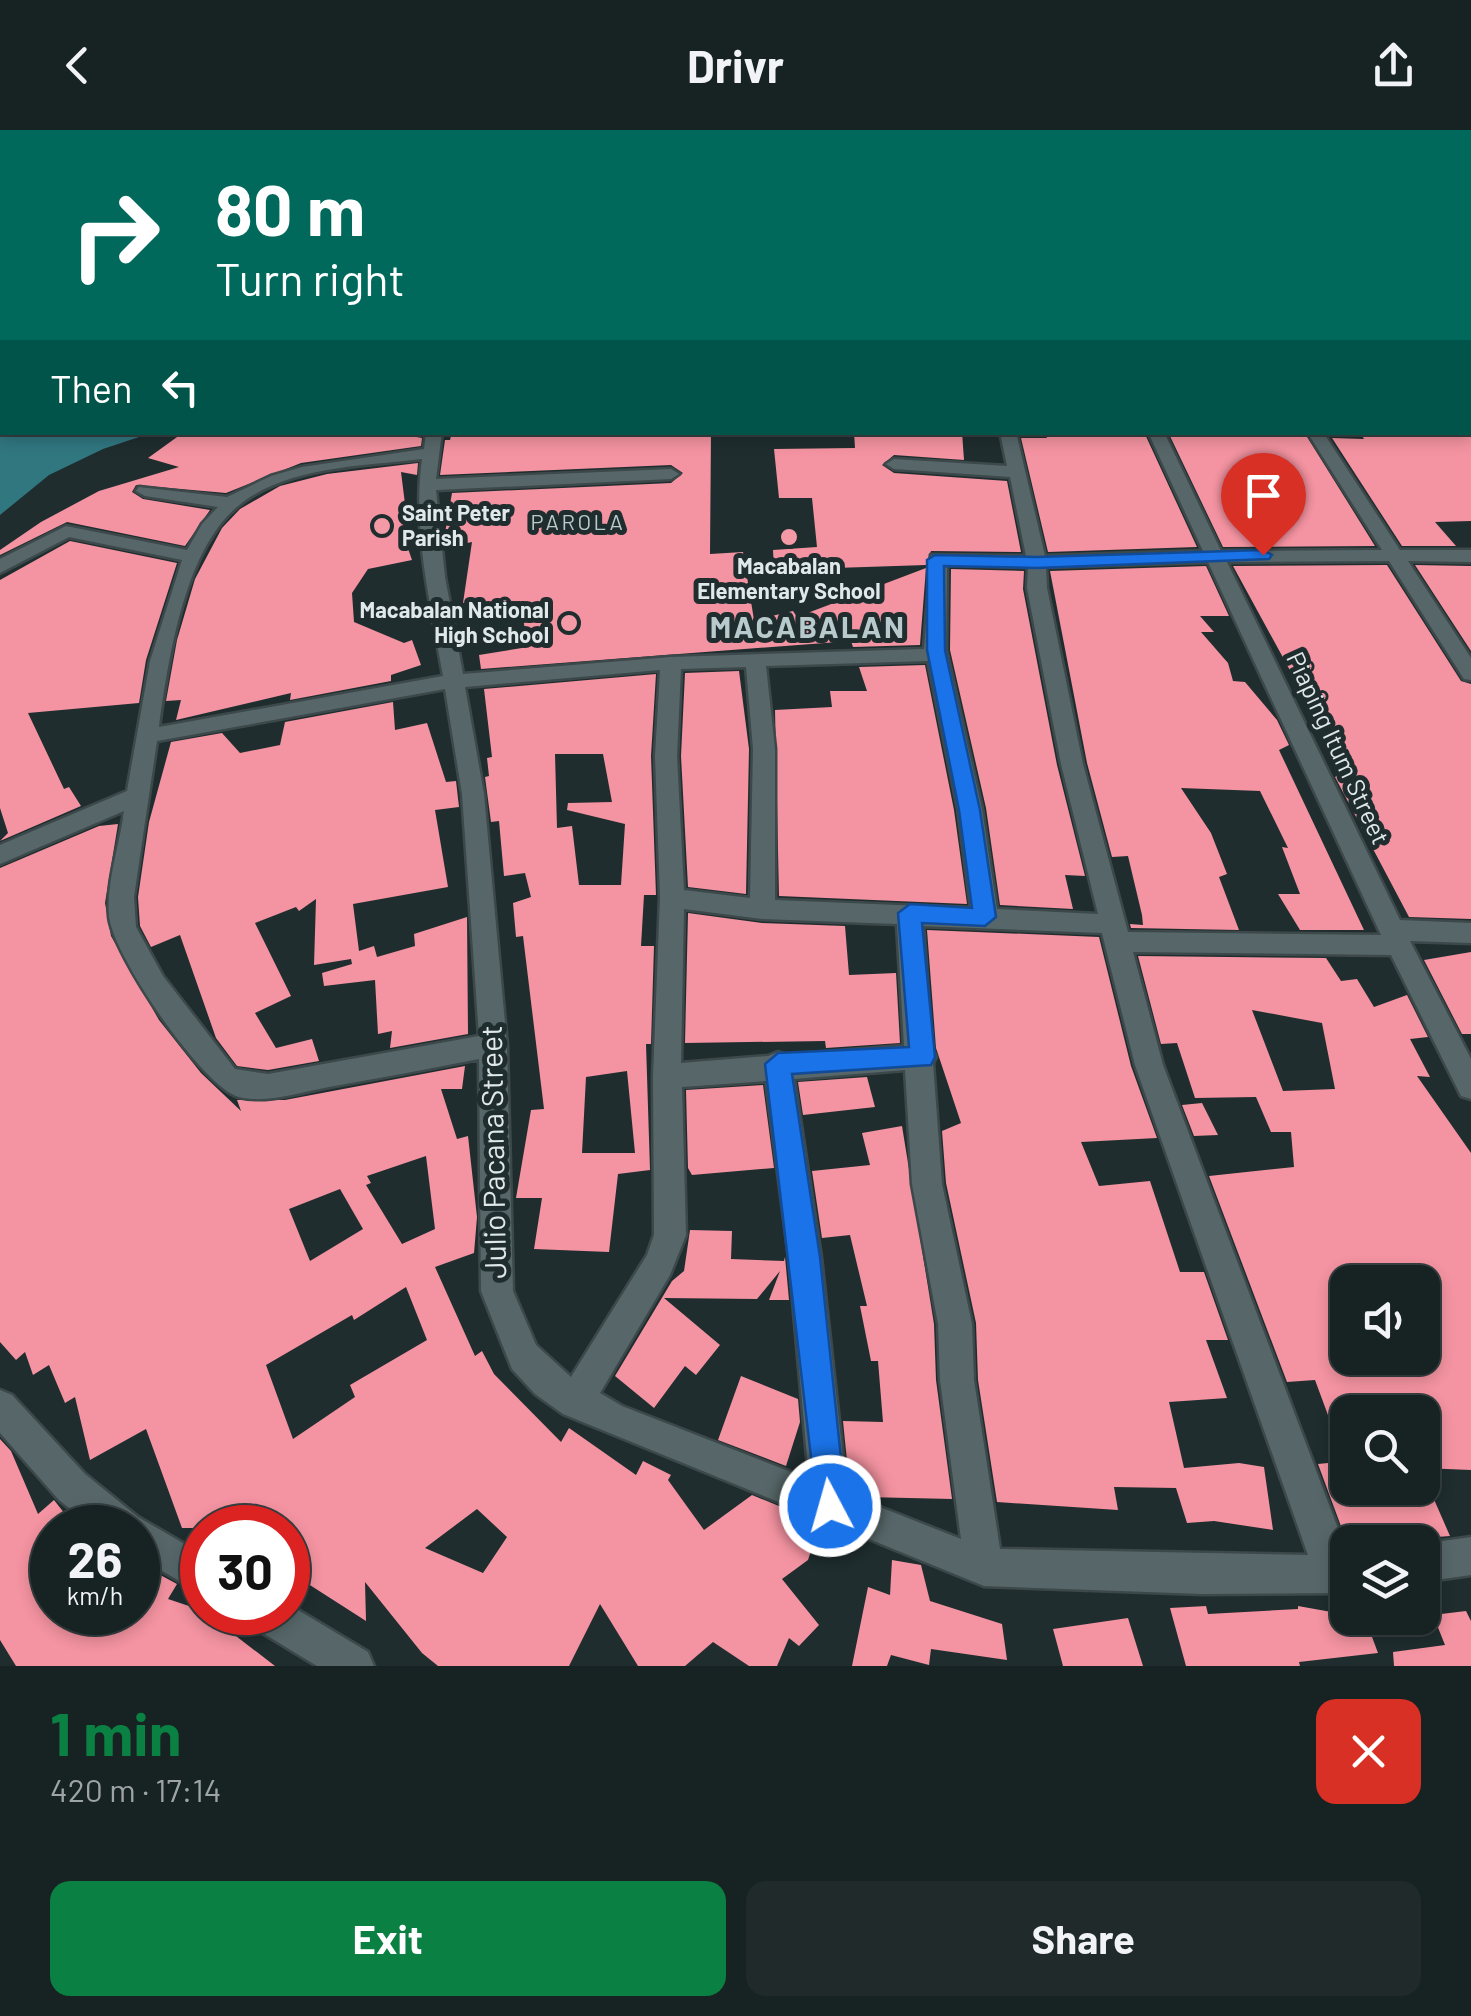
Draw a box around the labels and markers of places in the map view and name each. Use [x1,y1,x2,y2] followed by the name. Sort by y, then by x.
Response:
[1221,453,1306,556] pin
[402,499,510,550] place label: Saint Peter Parish
[371,515,393,537] marker: Saint Peter Parish
[778,526,800,548] marker: Macabalan Elementary School
[697,552,881,603] place label: Macabalan Elementary School
[359,596,549,647] place label: Macabalan National High School
[558,612,580,634] marker: Macabalan National High School

